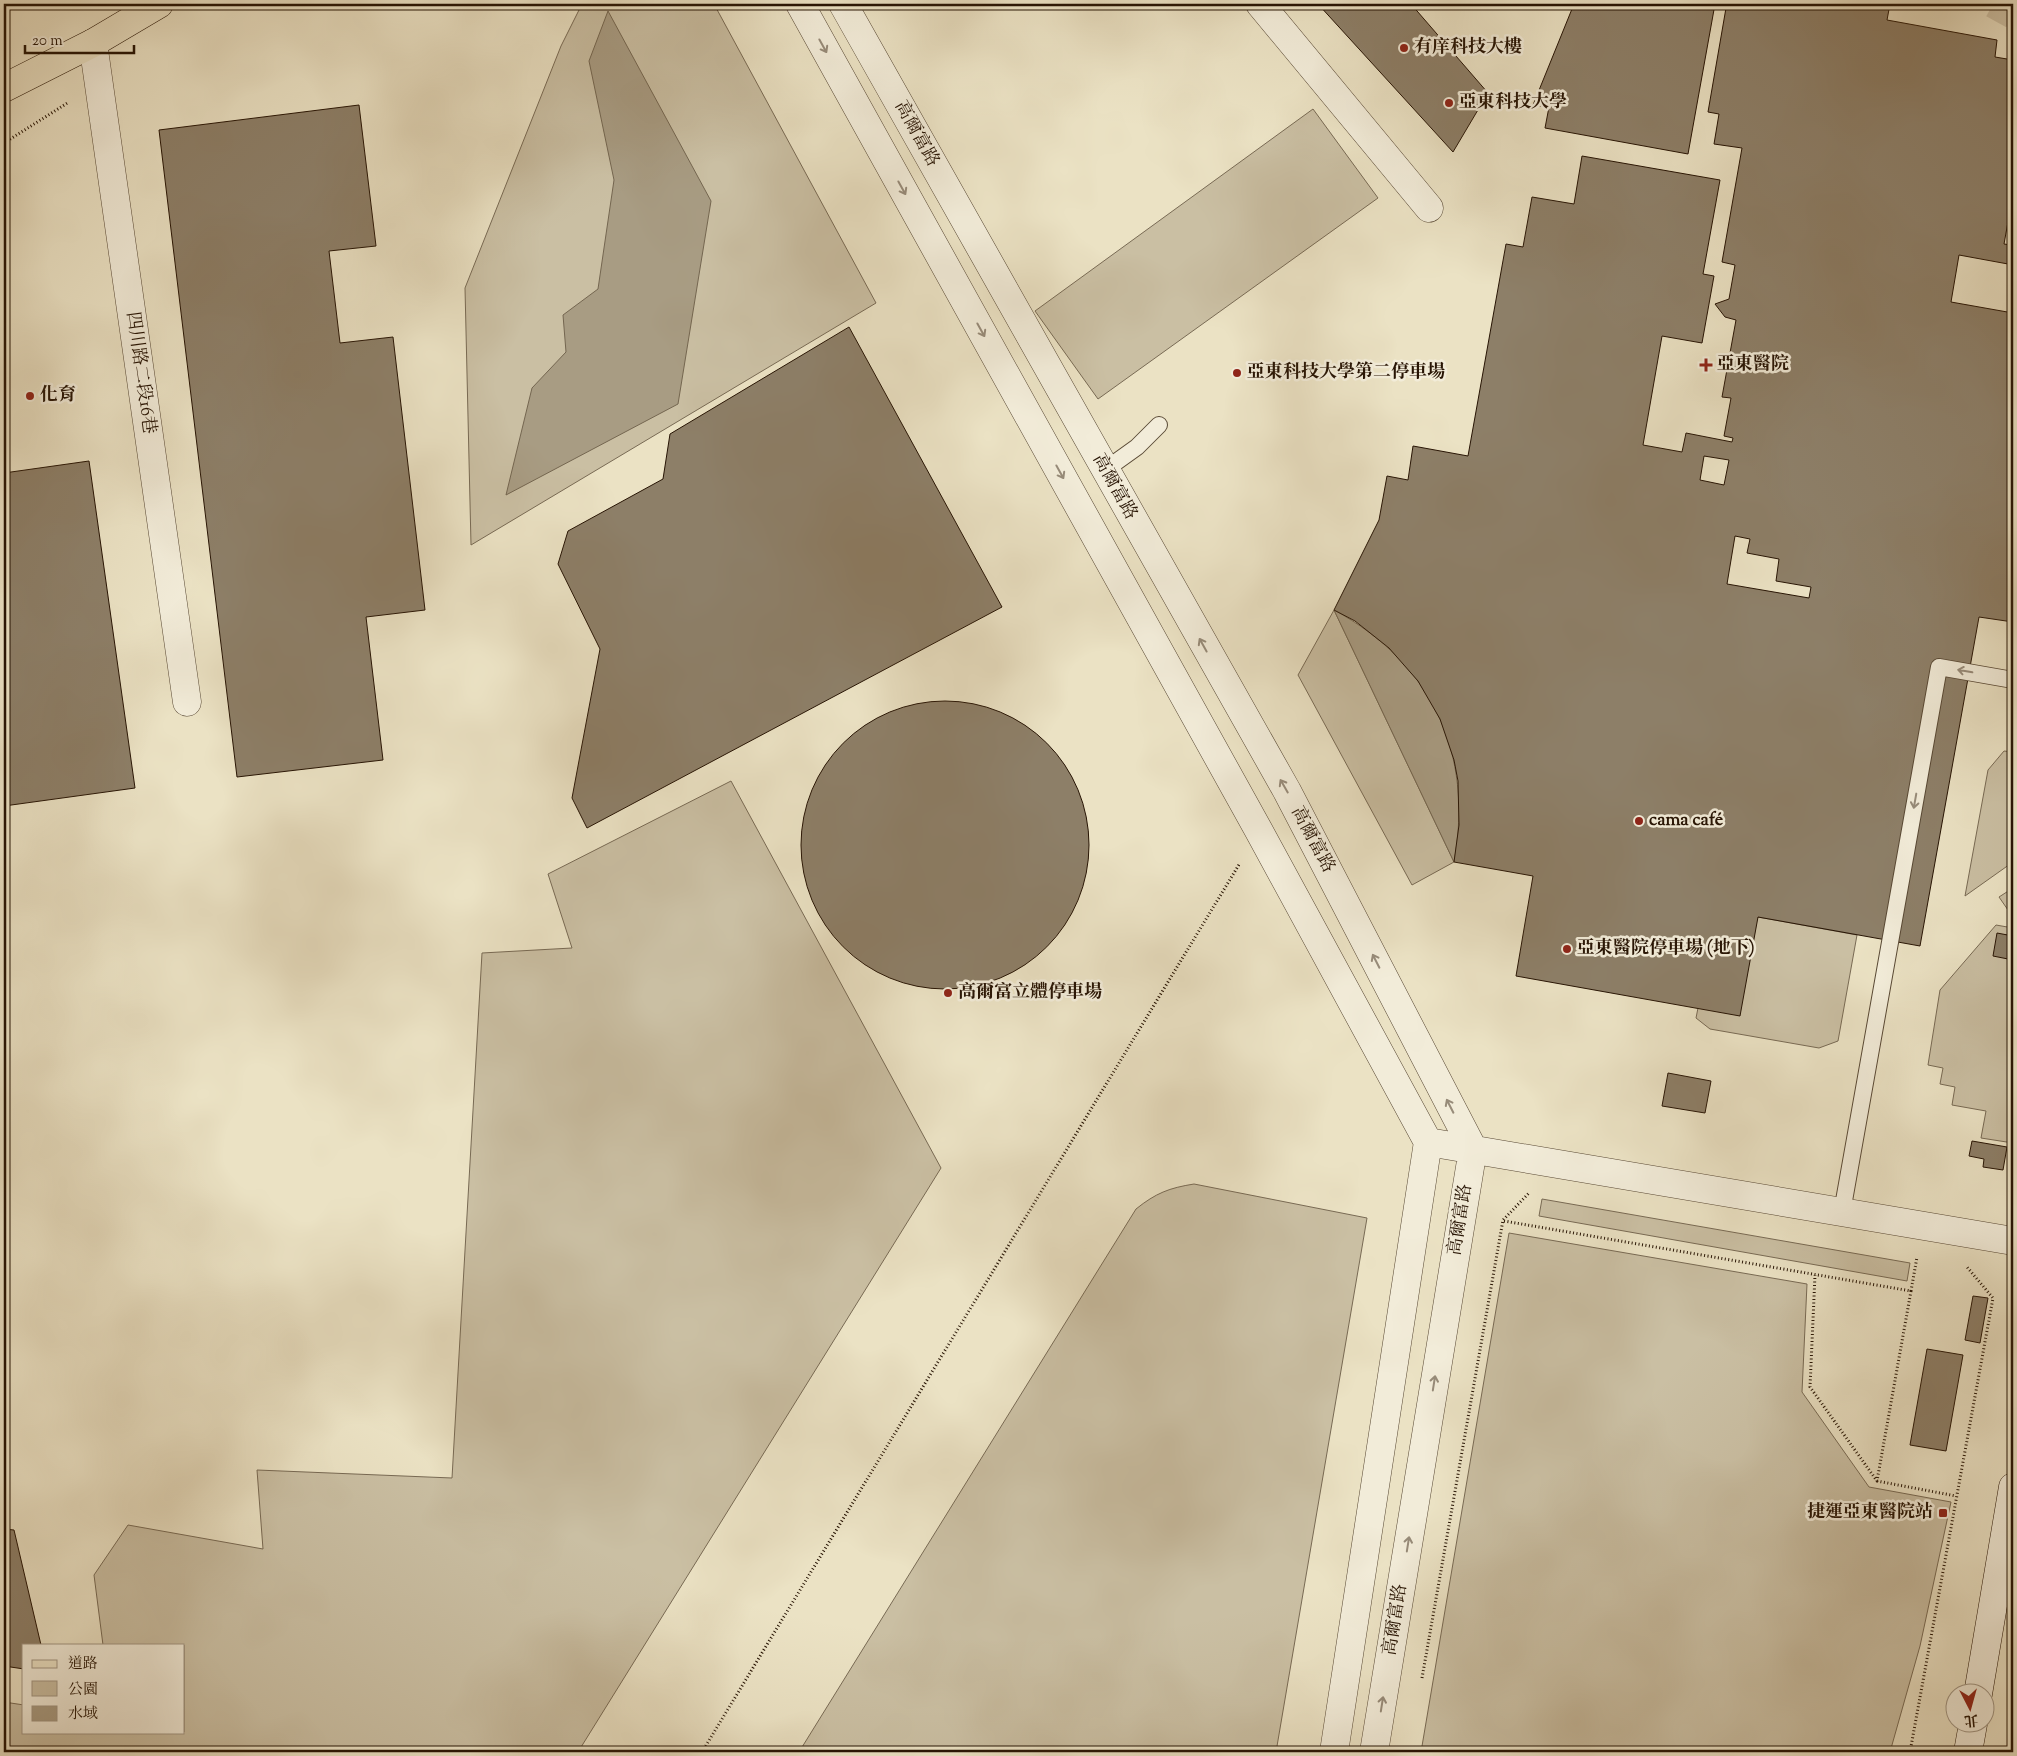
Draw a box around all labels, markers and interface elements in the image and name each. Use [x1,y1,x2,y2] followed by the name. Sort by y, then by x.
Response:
[25,22,134,54] scale bar
[32,31,63,52] text: 20 m
[1414,35,1522,61] place label: 有庠科技大樓
[819,39,829,53] one-way arrow
[1398,42,1410,54] marker: 有庠科技大樓
[1459,90,1567,116] place label: 亞東科技大學
[887,96,945,172] street label: 高爾富路
[1443,97,1455,109] marker: 亞東科技大學
[898,181,908,195] one-way arrow
[119,310,161,436] street label: 四川路二段16巷
[977,323,987,337] one-way arrow
[1717,352,1789,378] place label: 亞東醫院
[1699,358,1713,372] marker: 亞東醫院
[1247,360,1445,386] place label: 亞東科技大學第二停車場
[1231,367,1243,379] marker: 亞東科技大學第二停車場
[40,383,76,409] place label: 化育
[24,390,36,402] marker: 化育
[1085,449,1143,525] street label: 高爾富路
[1056,465,1066,479] one-way arrow
[1198,639,1208,653] one-way arrow
[1958,666,1974,676] one-way arrow
[1279,779,1289,794] one-way arrow
[1910,793,1920,809] one-way arrow
[1284,802,1340,878] street label: 高爾富路
[1649,808,1724,834] place label: cama café
[1633,815,1645,827] marker: cama café
[1577,936,1755,962] place label: 亞東醫院停車場 (地下)
[1561,943,1573,955] marker: 亞東醫院停車場 (地下)
[1371,954,1381,969] one-way arrow
[958,980,1102,1006] place label: 高爾富立體停車場
[942,987,954,999] marker: 高爾富立體停車場
[1445,1099,1455,1113] one-way arrow
[1443,1182,1479,1258] street label: 高爾富路
[1430,1376,1440,1392] one-way arrow
[1807,1500,1933,1526] place label: 捷運亞東醫院站
[1937,1507,1949,1519] marker: 捷運亞東醫院站
[1404,1536,1414,1552] one-way arrow
[1378,1582,1414,1658] street label: 高爾富路
[22,1644,185,1734] legend
[68,1654,98,1675] text: 道路
[68,1680,98,1701] text: 公園
[1944,1684,1994,1734] north arrow
[1377,1697,1387,1713] one-way arrow
[68,1704,98,1725] text: 水域
[1963,1708,1979,1730] text: 北

